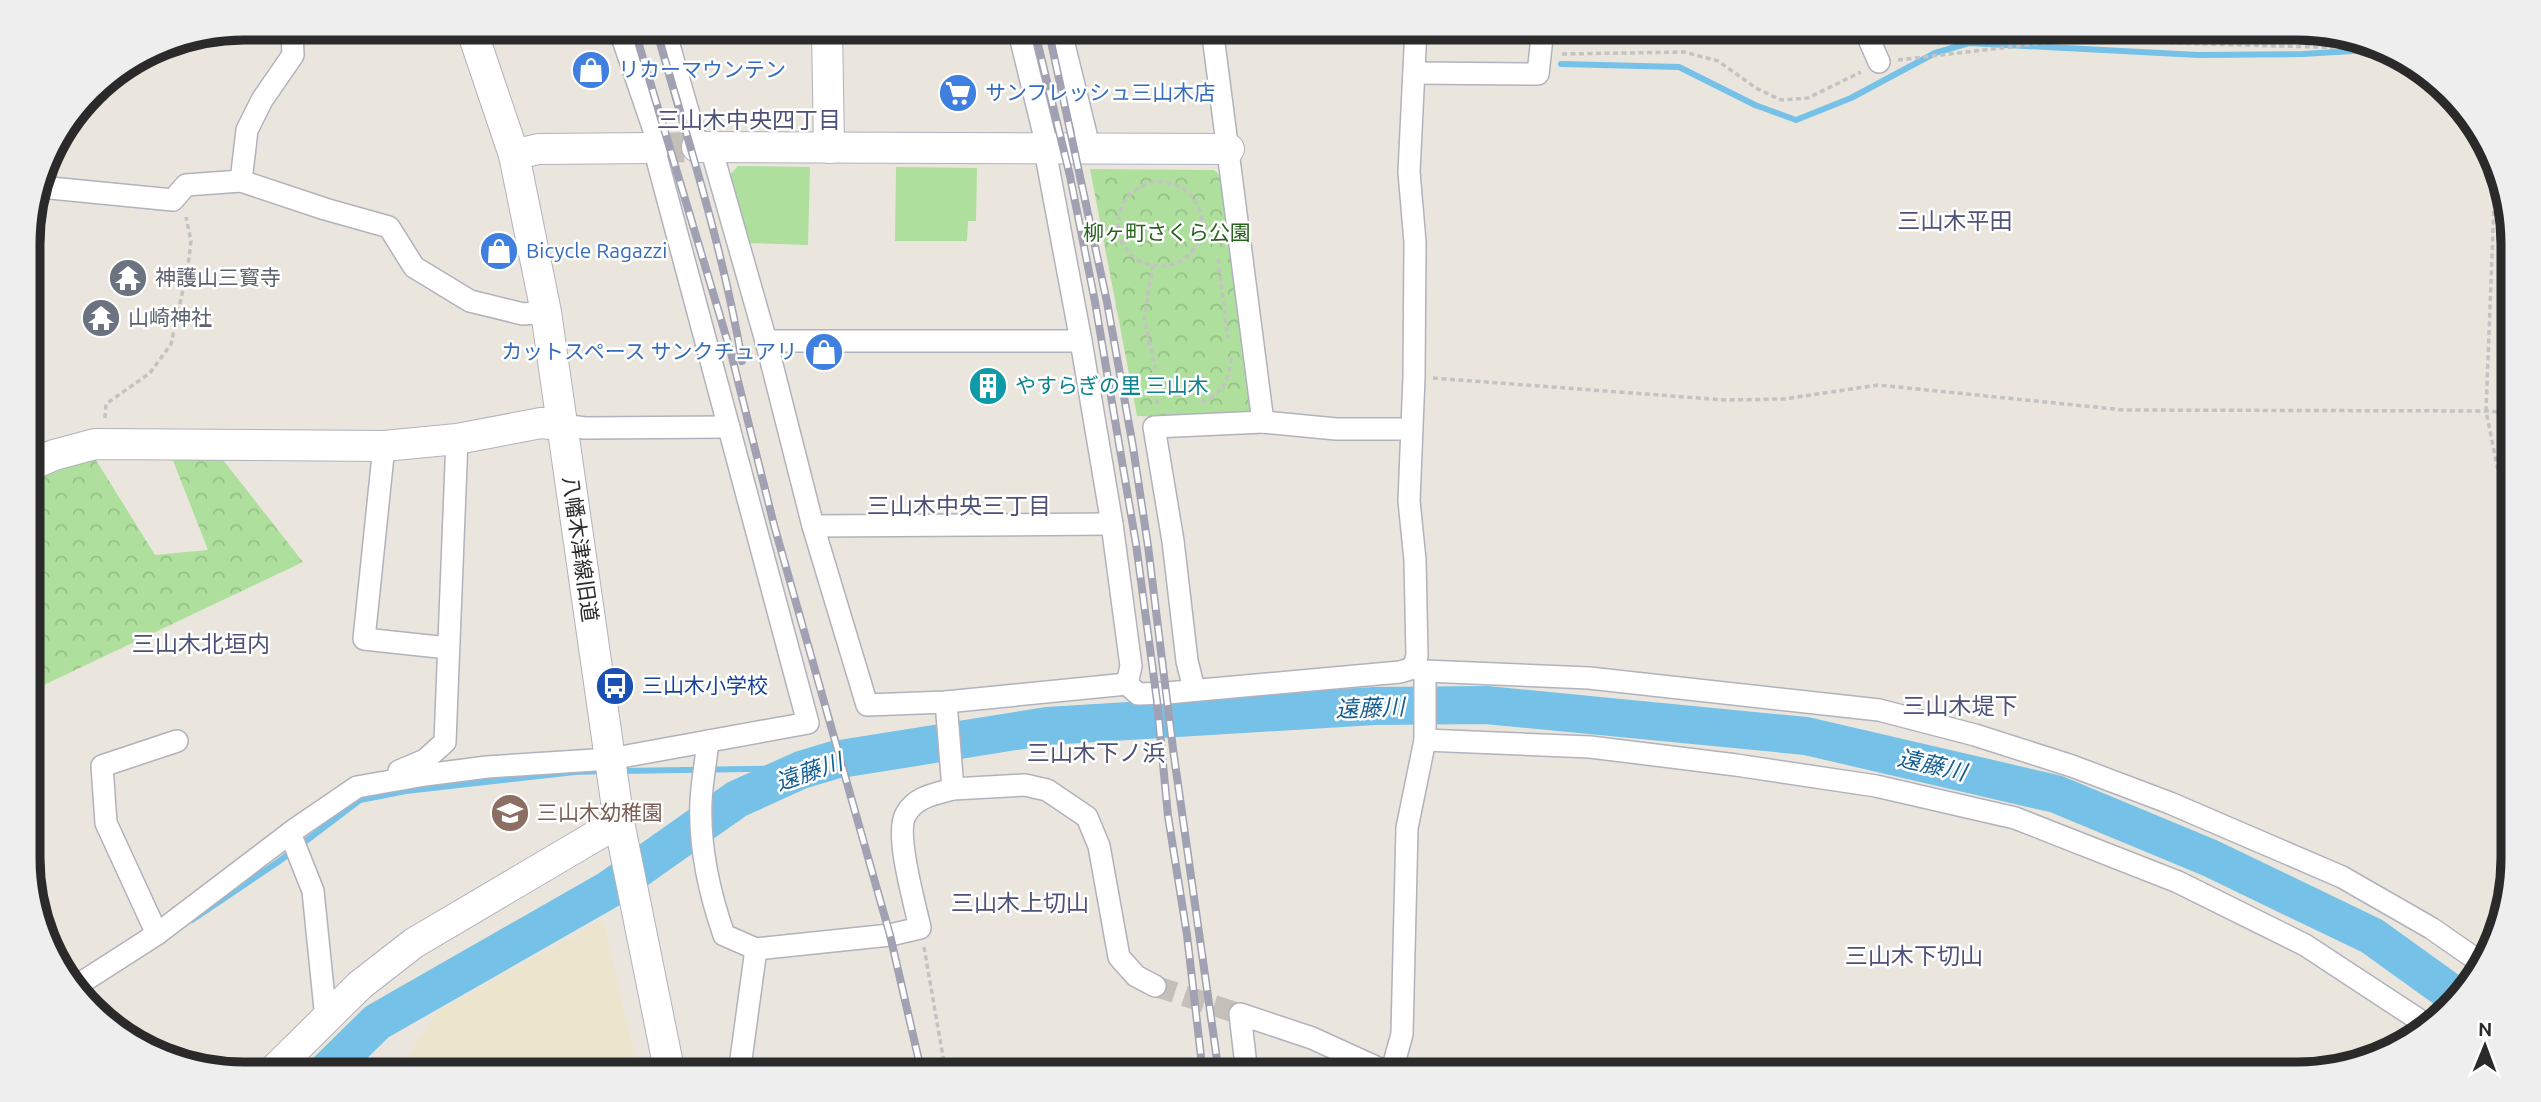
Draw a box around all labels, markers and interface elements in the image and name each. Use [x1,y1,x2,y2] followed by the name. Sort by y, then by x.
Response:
[570,49,612,91] shop icon: リカーマウンテン
[618,57,786,81] place label: リカーマウンテン
[937,72,979,114] supermarket icon: サンフレッシュ三山木店
[985,80,1215,104] place label: サンフレッシュ三山木店
[657,107,841,132] district label: 三山木中央四丁目
[1898,208,2013,233] district label: 三山木平田
[1083,220,1251,244] park label: 柳ヶ町さくら公園
[478,230,520,272] shop icon: Bicycle Ragazzi
[526,238,667,262] place label: Bicycle Ragazzi
[107,257,149,299] temple icon: 神護山三寳寺
[155,265,281,289] place label: 神護山三寳寺
[80,297,122,339] temple icon: 山崎神社
[128,305,212,329] place label: 山崎神社
[803,331,845,373] shop icon: カットスペース サンクチュアリ
[501,339,797,363] place label: カットスペース サンクチュアリ
[967,365,1009,407] building icon: やすらぎの里 三山木
[1015,373,1209,397] place label: やすらぎの里 三山木
[559,474,603,623] street label: 八幡木津線旧道
[867,493,1051,518] district label: 三山木中央三丁目
[132,631,270,656] district label: 三山木北垣内
[594,665,636,707] bus stop icon: 三山木小学校
[642,673,768,697] place label: 三山木小学校
[1903,693,2018,718] district label: 三山木堤下
[1335,694,1408,721] water label: 遠藤川
[1027,740,1165,765] district label: 三山木下ノ浜
[1896,745,1971,785] water label: 遠藤川
[772,747,848,795] water label: 遠藤川
[489,792,531,834] school or university icon: 三山木幼稚園
[537,800,663,824] place label: 三山木幼稚園
[951,890,1089,915] district label: 三山木上切山
[1845,943,1983,968] district label: 三山木下切山
[2450,1011,2520,1081] north arrow
[2478,1018,2493,1040] text: N

